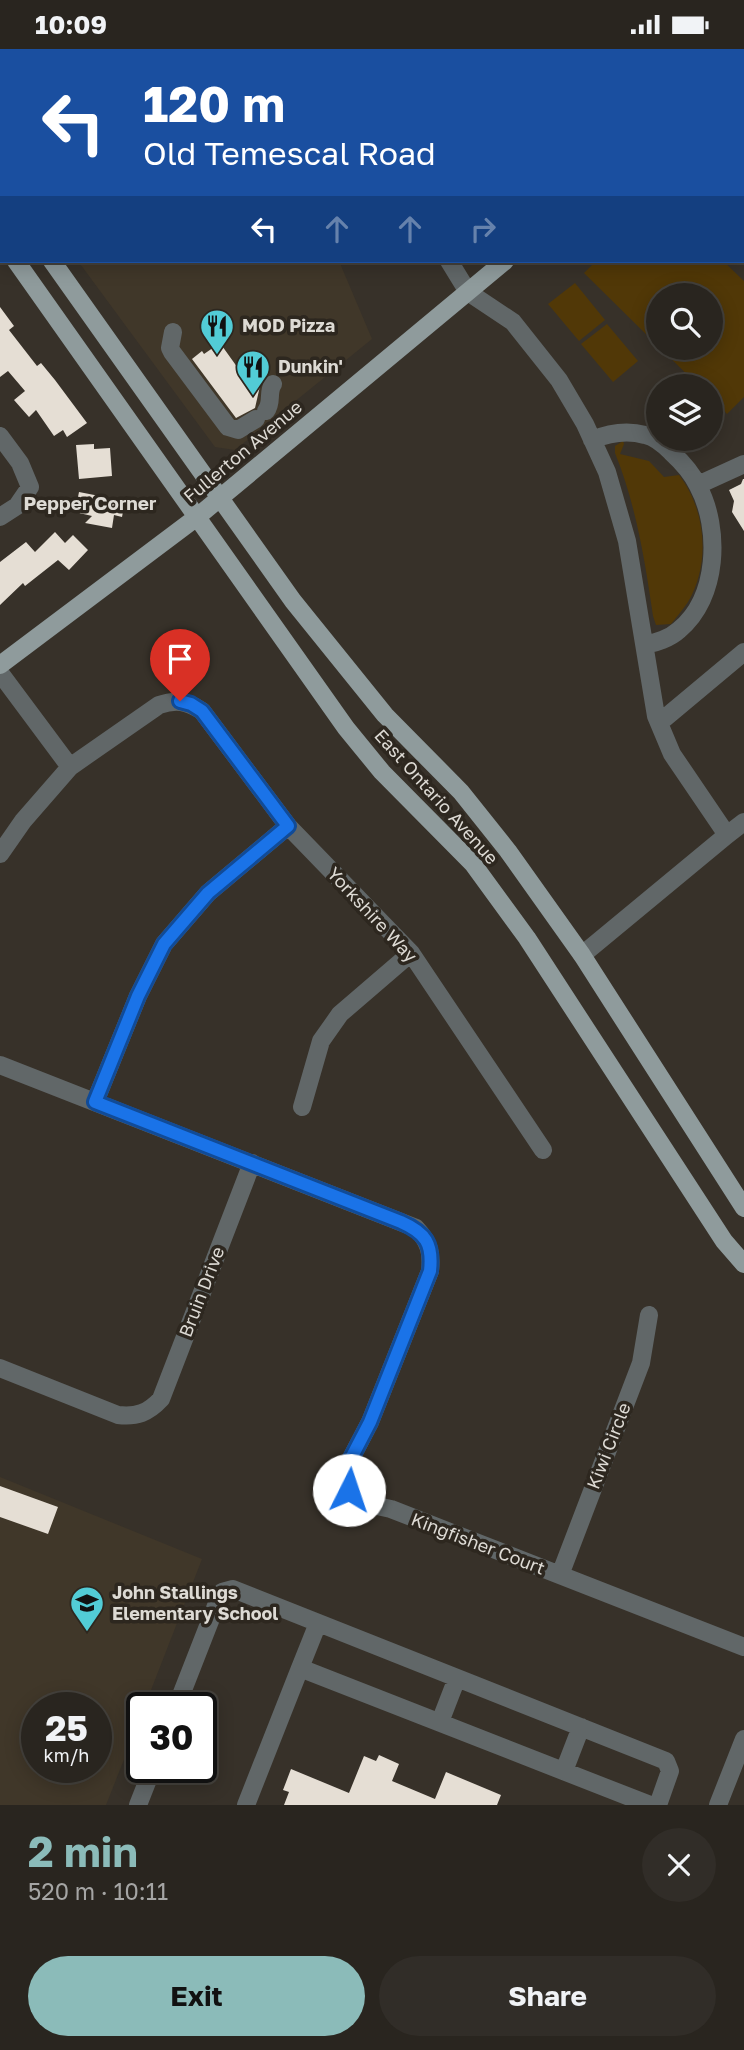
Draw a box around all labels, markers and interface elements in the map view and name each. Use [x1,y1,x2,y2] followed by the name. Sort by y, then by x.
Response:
[35,9,107,40] text: 10:09
[143,74,285,133] text: 120 m
[28,77,119,168] icon: left
[143,134,436,172] text: Old Temescal Road
[245,210,283,248] icon: left
[318,210,356,248] icon: ahead
[391,210,429,248] icon: ahead
[464,210,502,248] icon: right
[646,283,723,451] map controls
[646,283,723,360] button: search
[198,307,236,356] restaurant icon: MOD Pizza
[242,314,335,336] place label: MOD Pizza
[234,348,272,397] restaurant icon: Dunkin'
[278,355,343,377] place label: Dunkin'
[646,374,723,451] button: layers
[179,395,306,507] street label: Fullerton Avenue
[24,491,157,514] district label: Pepper Corner
[150,629,210,701] pin
[161,640,199,678] icon: arrive
[370,724,503,869] street label: East Ontario Avenue
[323,862,422,966] street label: Yorkshire Way
[174,1243,228,1340] street label: Bruin Drive
[582,1399,635,1492] street label: Kiwi Circle
[312,1453,386,1527] position arrow
[408,1507,549,1579] street label: Kingfisher Court
[112,1581,278,1624] place label: John Stallings Elementary School
[68,1584,106,1633] school or university icon: John Stallings Elementary School
[126,1692,217,1783] speed limit sign: 30
[45,1707,88,1749] text: 25
[44,1744,89,1766] text: km/h
[28,1826,138,1876] text: 2 min
[642,1828,716,1902] button: close
[28,1877,168,1905] text: 520 m · 10:11
[28,1956,365,2036] button: Exit
[379,1956,716,2036] button: Share

